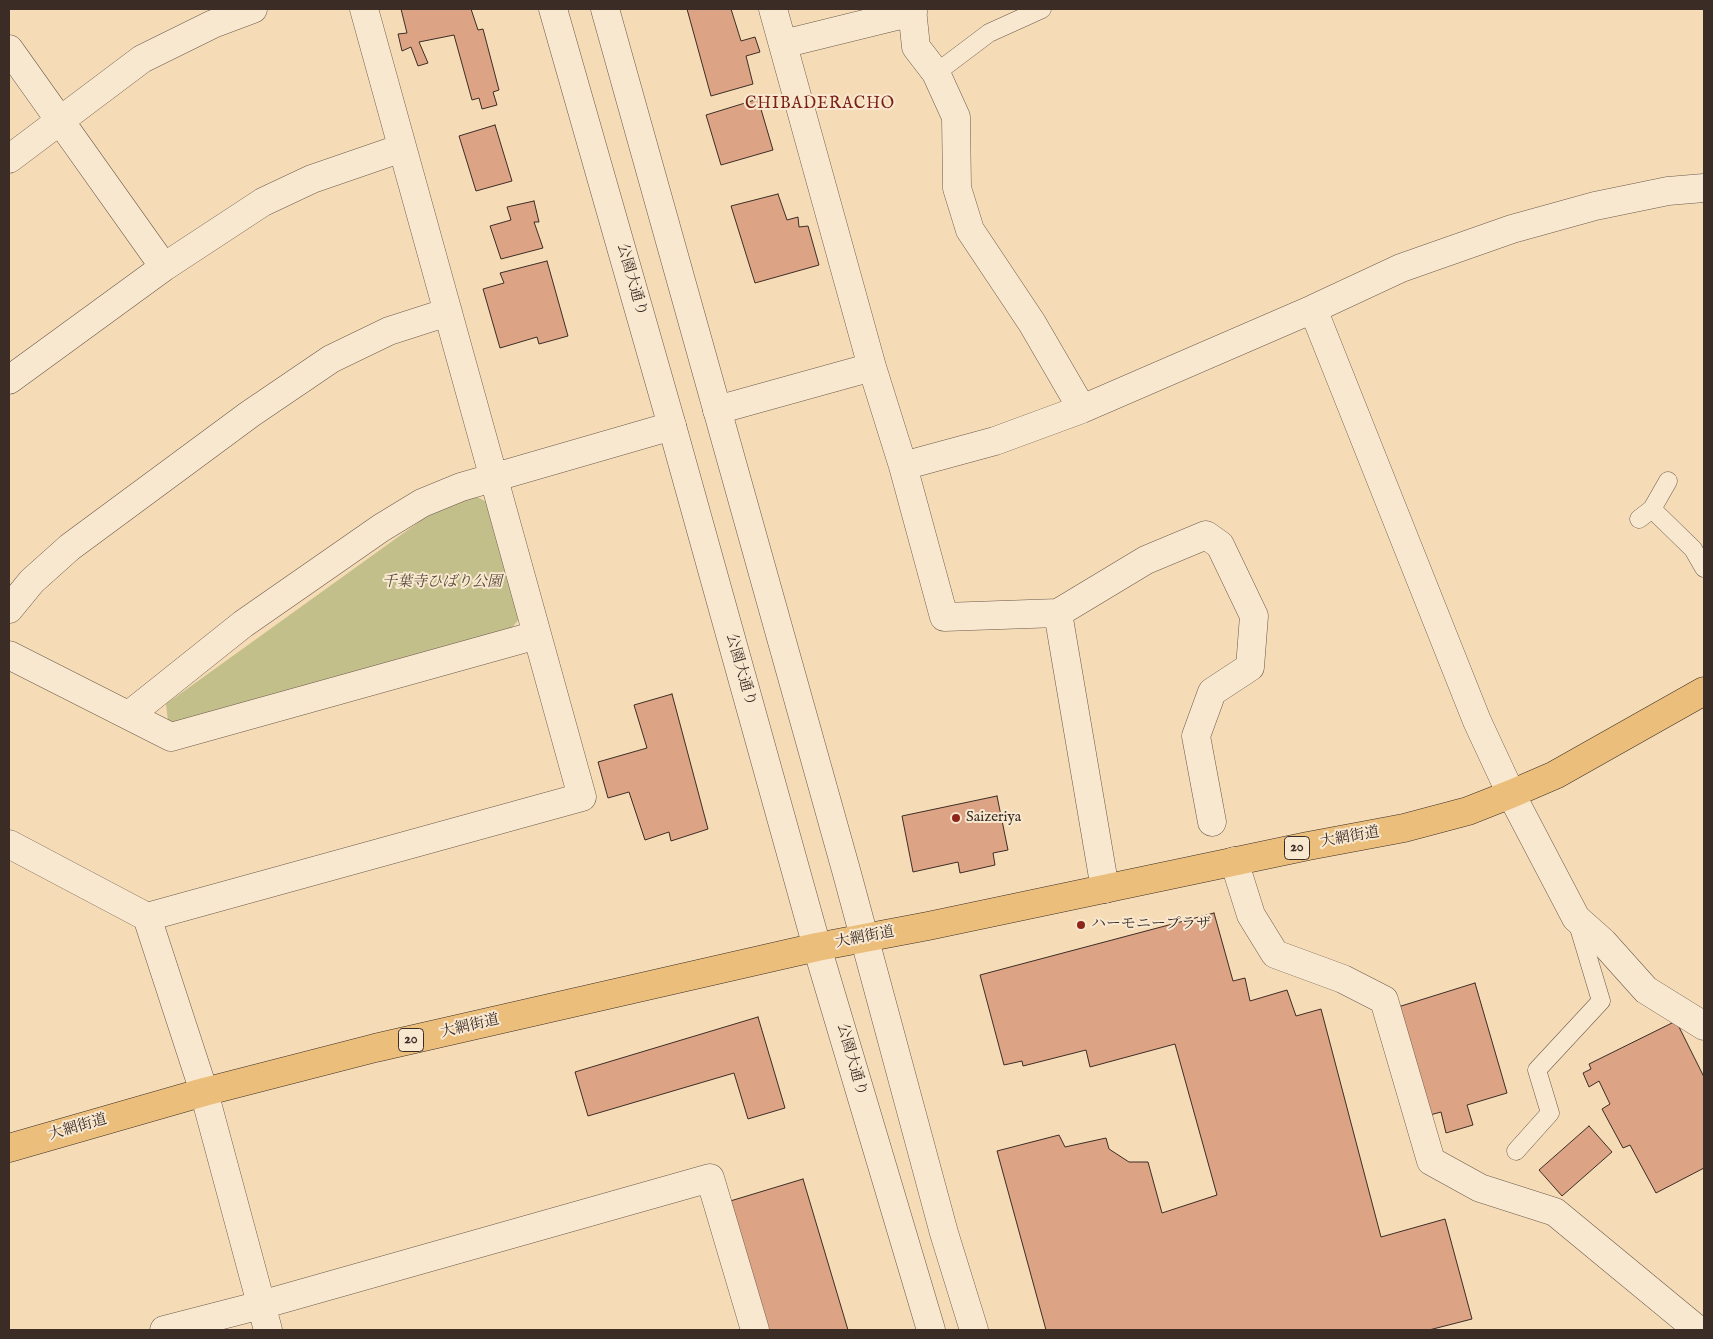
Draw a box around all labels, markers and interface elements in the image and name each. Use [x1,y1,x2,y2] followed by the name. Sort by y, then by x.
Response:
[743,95,897,115] district label: CHIBADERACHO
[612,241,650,319] street label: 公園大通り
[382,574,502,592] park label: 千葉寺ひばり公園
[721,631,759,709] street label: 公園大通り
[966,809,1021,827] place label: Saizeriya
[950,812,962,824] marker: Saizeriya
[1319,824,1381,852] street label: 大網街道
[1284,836,1310,860] road number: 20
[1091,916,1211,934] place label: ハーモニープラザ
[1075,919,1087,931] marker: ハーモニープラザ
[834,923,896,953] street label: 大網街道
[439,1011,501,1043] street label: 大網街道
[832,1021,870,1099] street label: 公園大通り
[398,1028,424,1052] road number: 20
[47,1111,109,1145] street label: 大網街道

